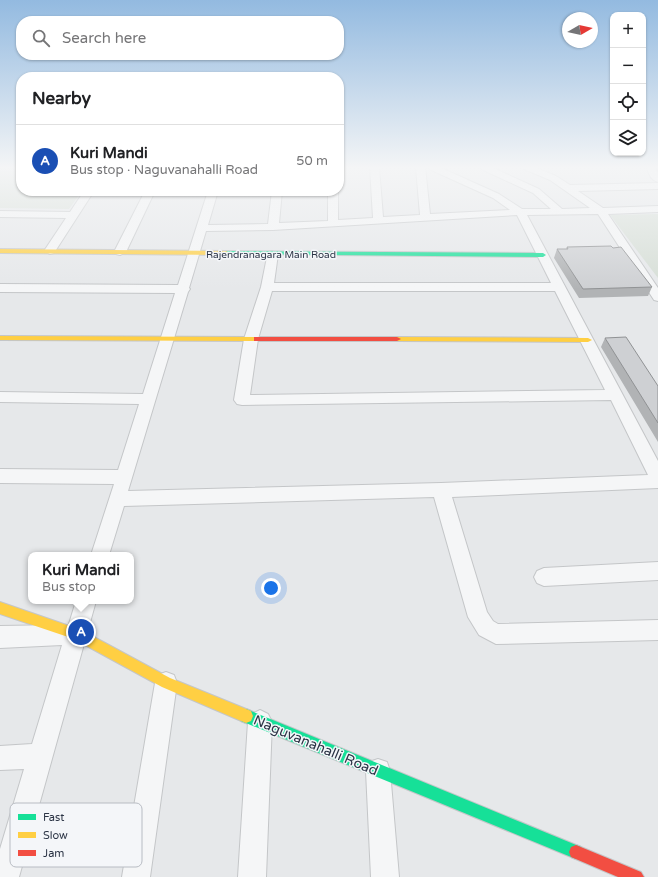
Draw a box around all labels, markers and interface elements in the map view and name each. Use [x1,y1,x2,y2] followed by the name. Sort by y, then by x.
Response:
[562,12,598,48] north arrow
[610,12,646,156] map controls
[610,12,646,48] button: +
[16,16,344,60] search box
[30,27,52,49] icon: search
[62,29,146,47] text: Search here
[610,48,646,84] button: −
[610,84,646,120] button: locate
[32,88,91,109] text: Nearby
[610,120,646,156] button: layers
[70,144,148,162] text: Kuri Mandi
[40,153,50,169] text: A
[296,153,328,169] text: 50 m
[70,162,258,178] text: Bus stop · Naguvanahalli Road
[206,249,336,261] street label: Rajendranagara Main Road
[28,552,134,604] popup
[42,561,120,579] text: Kuri Mandi
[261,578,281,598] your location
[42,579,96,595] text: Bus stop
[68,617,94,647] pin: A
[251,712,381,779] street label: Naguvanahalli Road
[10,803,142,867] legend
[43,811,64,824] text: Fast
[43,829,68,842] text: Slow
[43,847,64,860] text: Jam

